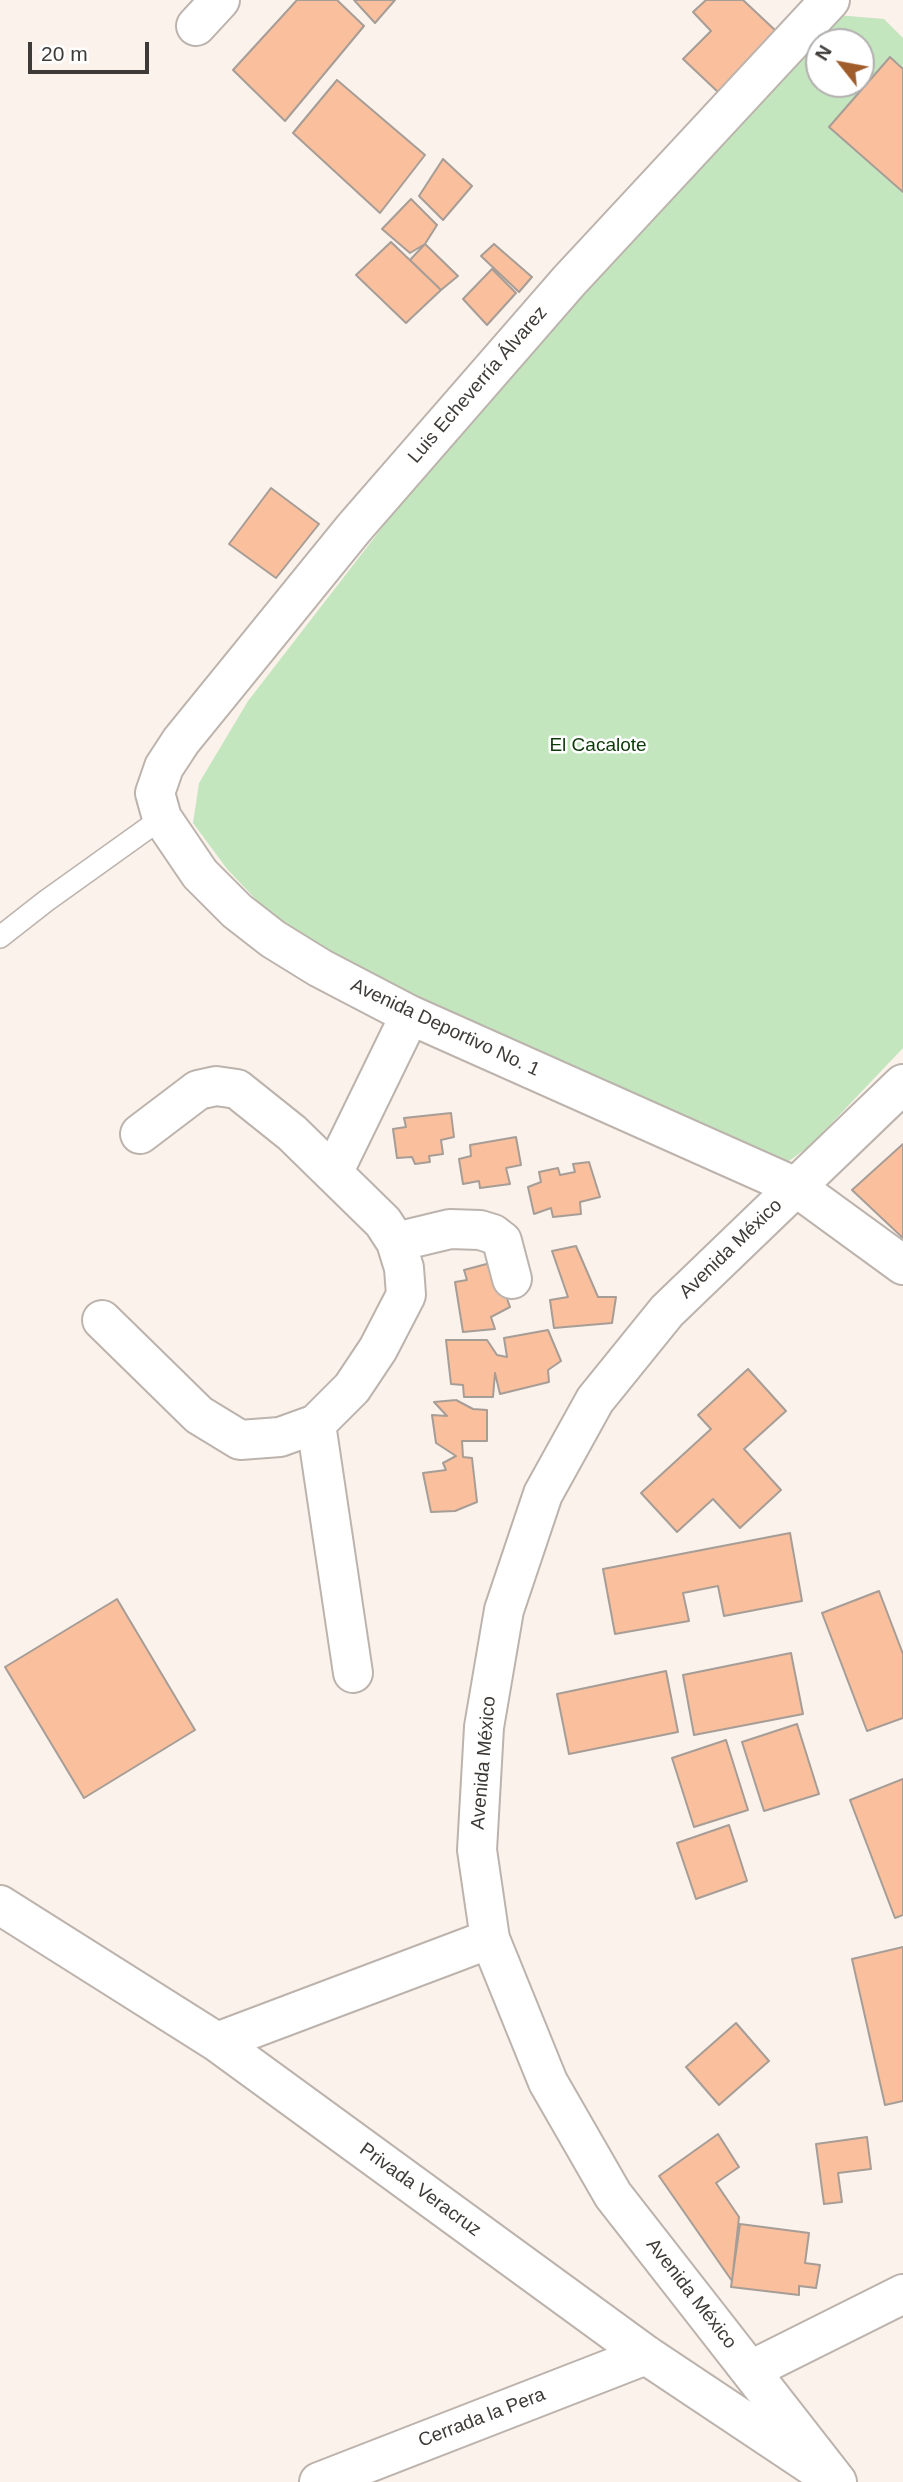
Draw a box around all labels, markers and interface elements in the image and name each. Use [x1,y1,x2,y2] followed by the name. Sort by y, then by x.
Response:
[32,28,152,72] scale bar
[805,28,875,98] north arrow
[41,42,88,65] text: 20 m
[811,42,836,64] text: N
[404,302,552,468] street label: Luis Echeverría Álvarez
[549,735,647,757] park label: El Cacalote
[347,974,543,1082] street label: Avenida Deportivo No. 1
[675,1194,787,1304] street label: Avenida México
[467,1695,501,1831] street label: Avenida México
[355,2138,485,2242] street label: Privada Veracruz
[641,2234,741,2354] street label: Avenida México
[415,2383,549,2453] street label: Cerrada la Pera

